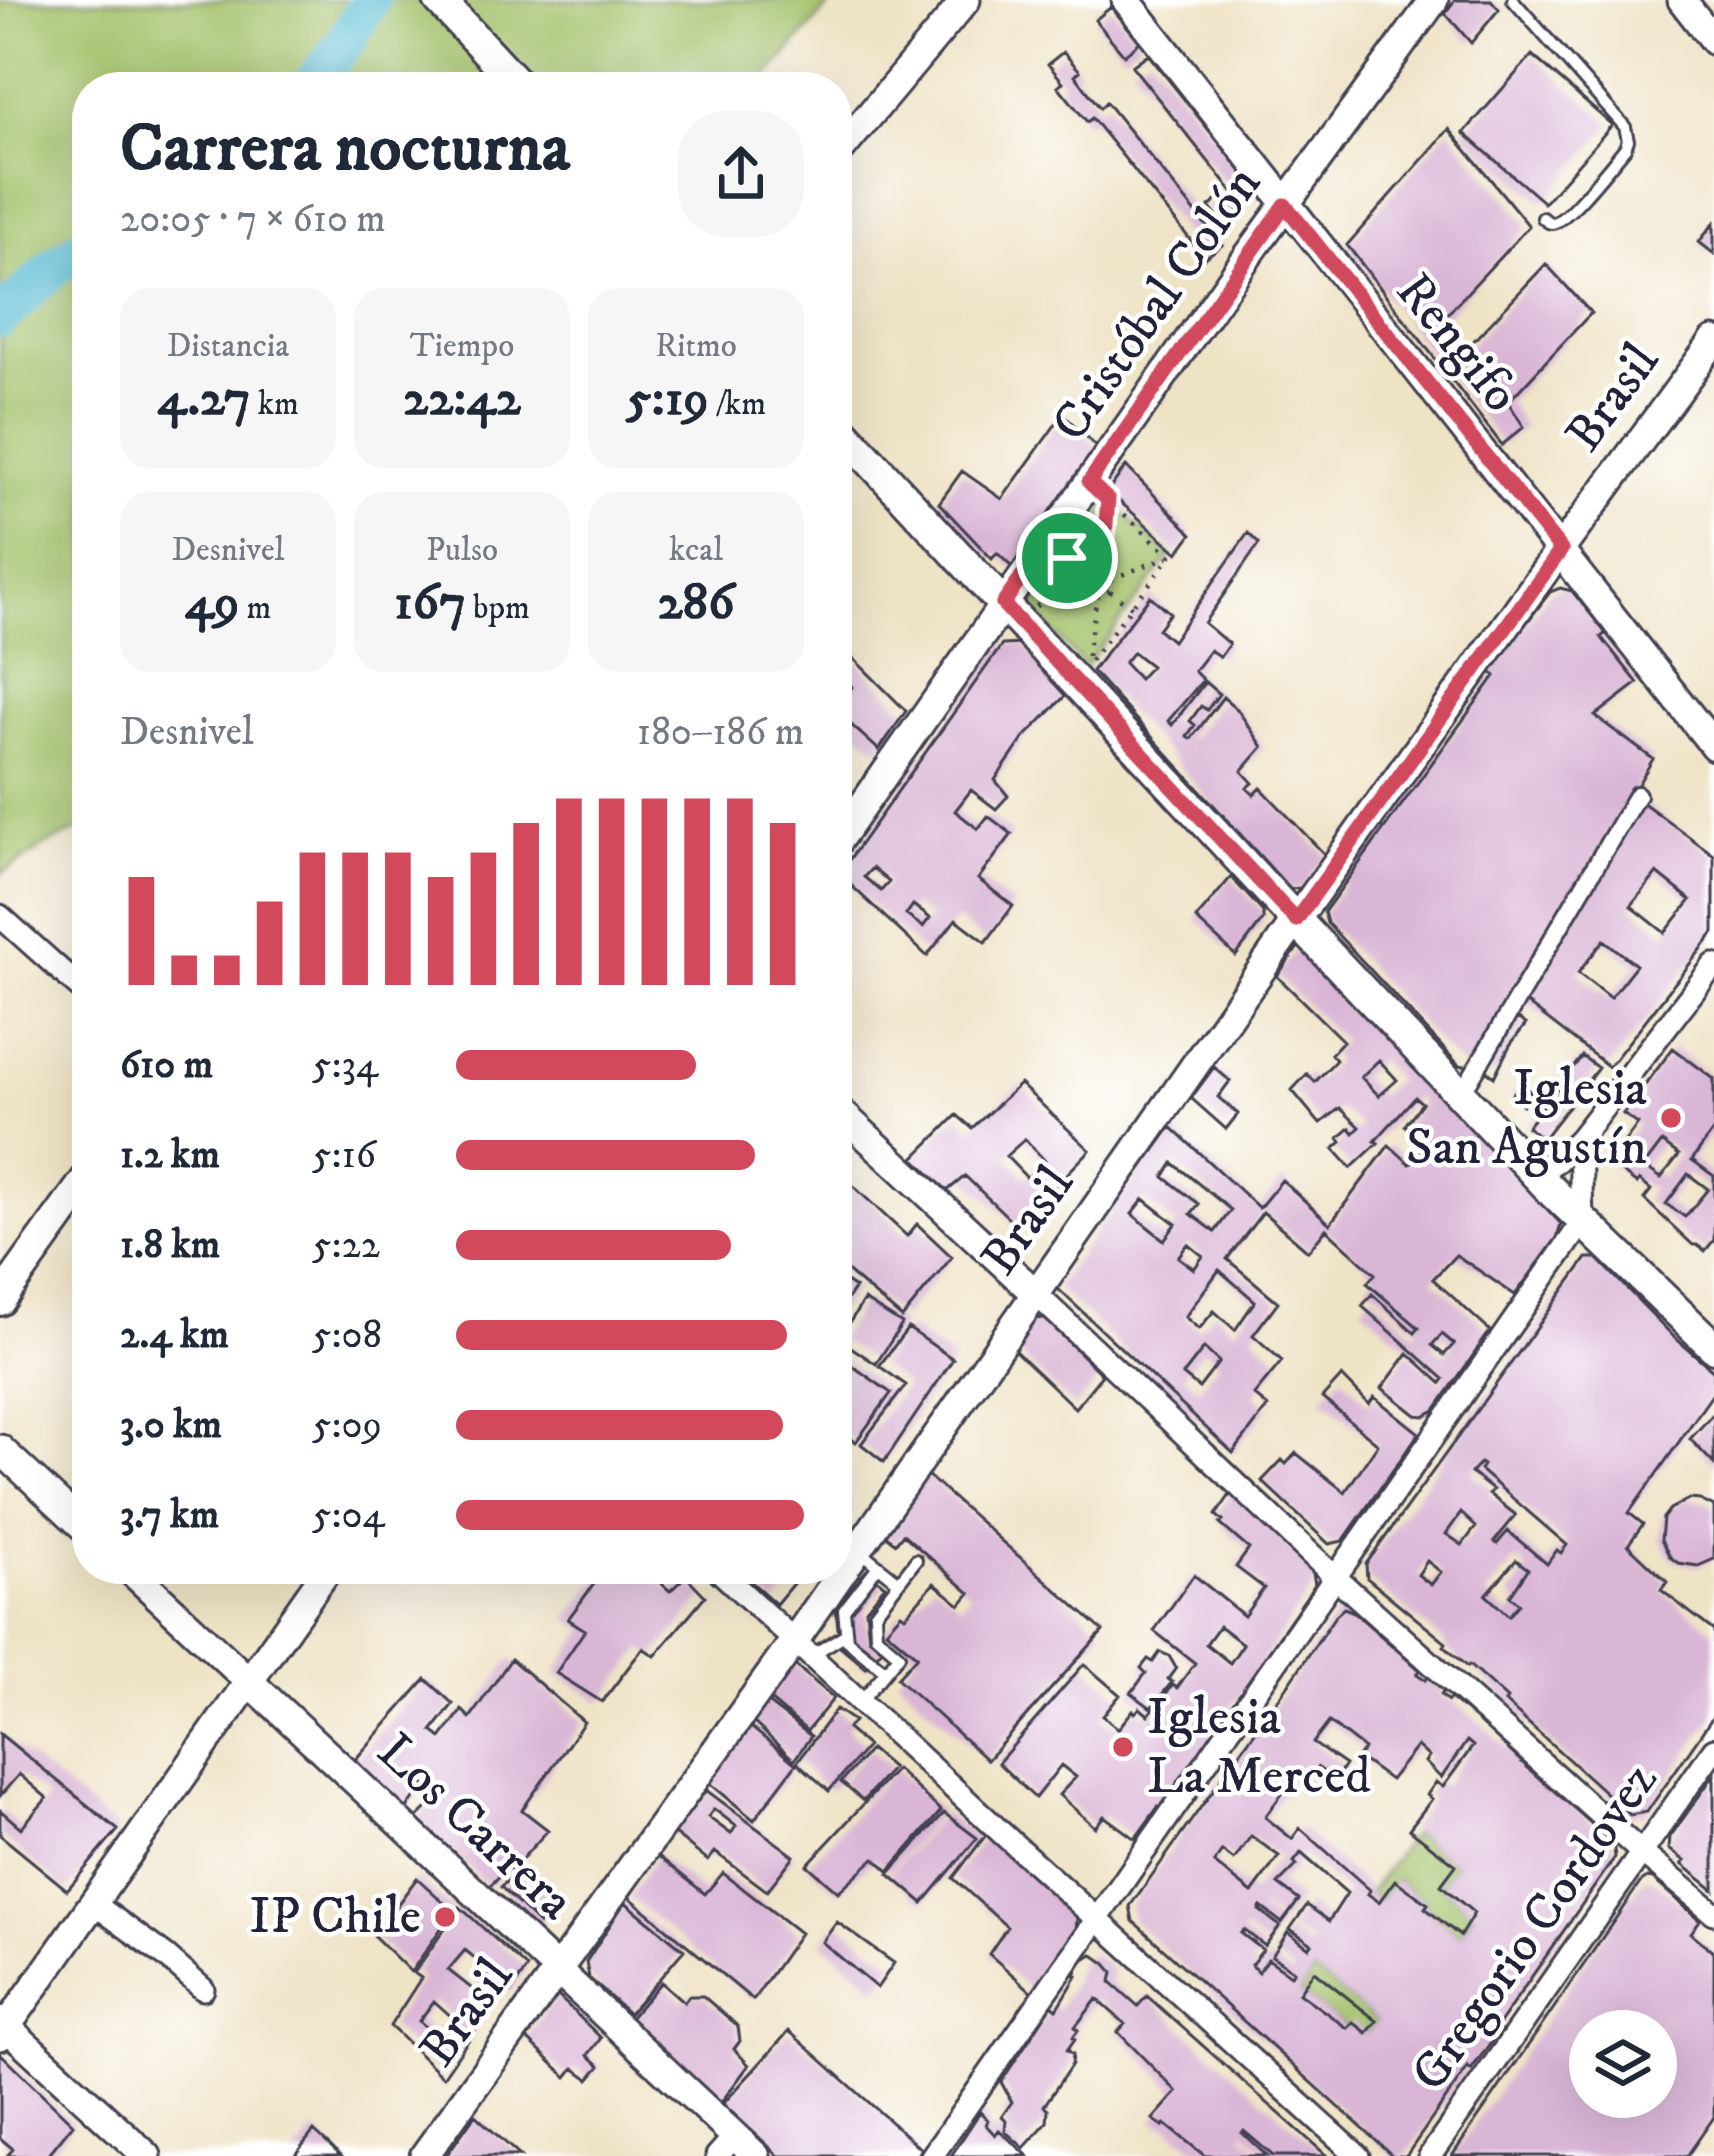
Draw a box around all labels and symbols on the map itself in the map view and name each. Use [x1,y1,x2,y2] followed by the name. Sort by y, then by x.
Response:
[1039,154,1275,454] street label: Cristóbal Colón
[1382,261,1532,425] street label: Rengifo
[1552,331,1674,465] street label: Brasil
[1016,507,1118,609] pin
[1406,1057,1647,1180] place label: Iglesia San Agustín
[1658,1105,1684,1131] marker: Iglesia San Agustín
[968,1154,1088,1288] street label: Brasil
[1147,1686,1371,1809] place label: Iglesia La Merced
[364,1720,587,1934] street label: Los Carrera
[1110,1734,1136,1760] marker: Iglesia La Merced
[1398,1750,1672,2104] street label: Gregorio Cordovez
[249,1885,421,1949] place label: IP Chile
[432,1904,458,1930] marker: IP Chile
[406,1946,528,2080] street label: Brasil

